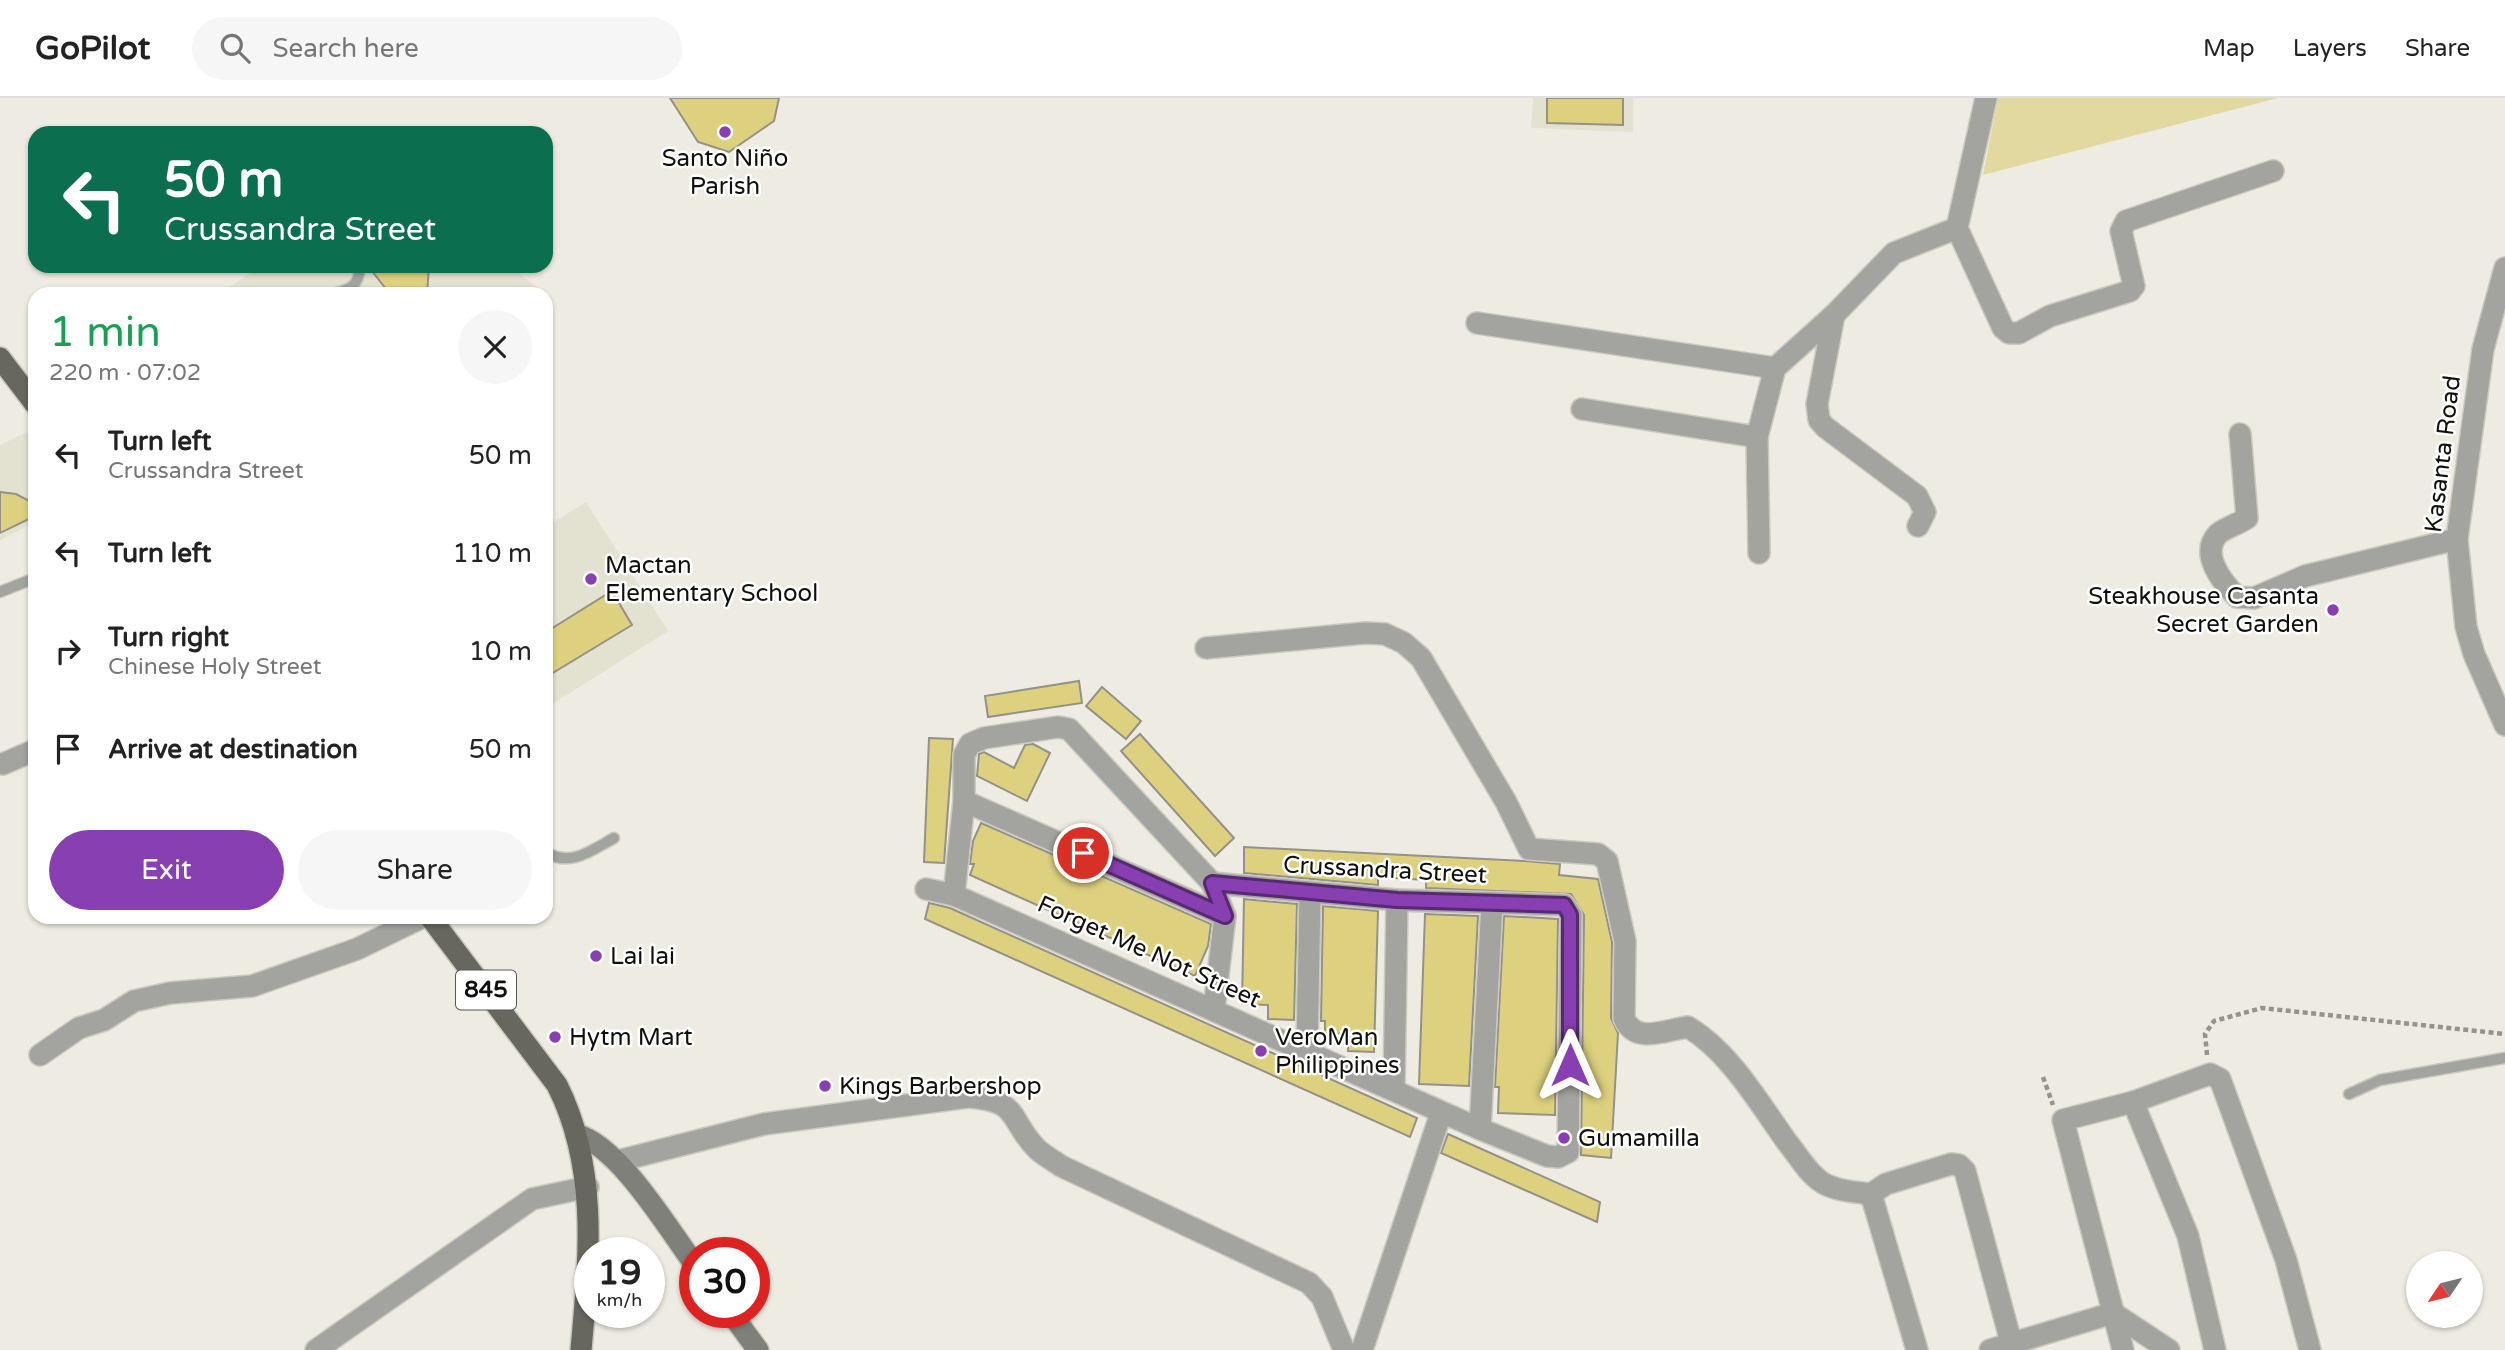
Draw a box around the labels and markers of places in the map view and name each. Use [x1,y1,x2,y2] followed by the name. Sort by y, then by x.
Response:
[717,124,733,140] marker: Santo Niño Parish
[662,144,788,201] place label: Santo Niño Parish
[605,551,818,608] place label: Mactan Elementary School
[583,571,599,587] marker: Mactan Elementary School
[2088,582,2319,639] place label: Steakhouse Casanta Secret Garden
[2325,602,2341,618] marker: Steakhouse Casanta Secret Garden
[1053,823,1113,883] pin
[610,942,675,971] place label: Lai lai
[588,948,604,964] marker: Lai lai
[569,1023,693,1052] place label: Hytm Mart
[1275,1023,1400,1080] place label: VeroMan Philippines
[547,1029,563,1045] marker: Hytm Mart
[1253,1043,1269,1059] marker: VeroMan Philippines
[839,1072,1042,1101] place label: Kings Barbershop
[817,1078,833,1094] marker: Kings Barbershop
[1578,1124,1700,1153] place label: Gumamilla
[1556,1130,1572,1146] marker: Gumamilla

